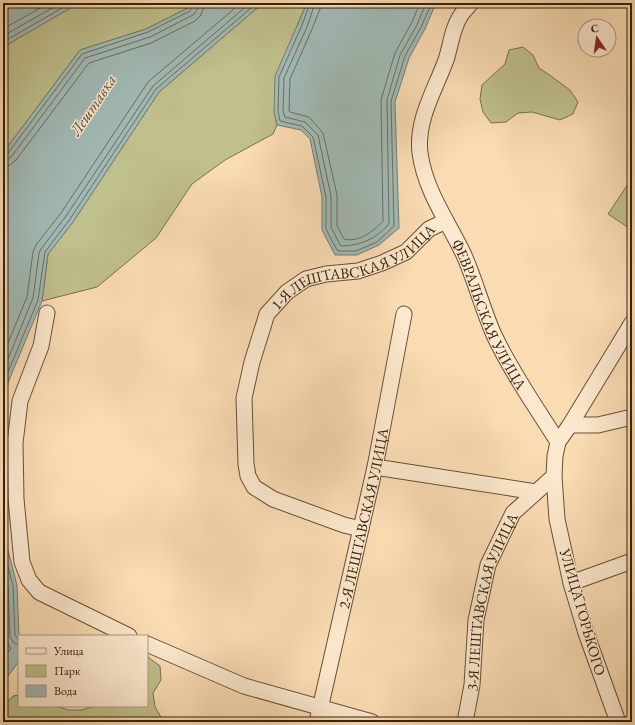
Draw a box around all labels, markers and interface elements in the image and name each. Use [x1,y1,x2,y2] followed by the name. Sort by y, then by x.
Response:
[577,18,617,58] north arrow
[589,21,600,36] text: С
[64,70,121,140] water label: Лештавка
[266,219,439,313] street label: 1-Я ЛЕШТАВСКАЯ УЛИЦА
[448,236,532,393] street label: ФЕВРАЛЬСКАЯ УЛИЦА
[334,426,392,610] street label: 2-Я ЛЕШТАВСКАЯ УЛИЦА
[462,509,522,693] street label: 3-Я ЛЕШТАВСКАЯ УЛИЦА
[556,545,610,678] street label: УЛИЦА ГОРЬКОГО
[18,635,148,707] legend
[53,643,84,659] text: Улица
[54,663,81,679] text: Парк
[54,683,77,699] text: Вода

